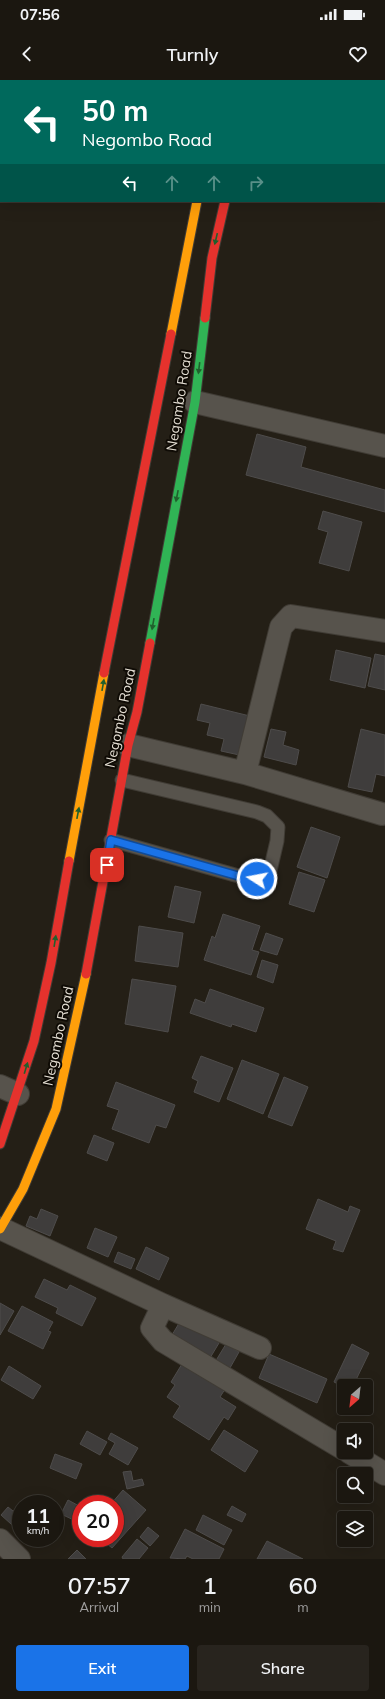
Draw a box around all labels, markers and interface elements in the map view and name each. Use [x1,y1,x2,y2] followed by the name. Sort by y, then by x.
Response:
[20,5,60,24] text: 07:56
[16,43,38,65] icon: back
[167,43,218,66] text: Turnly
[347,43,369,65] icon: heart
[82,93,148,128] text: 50 m
[16,96,68,148] icon: left
[82,128,212,151] text: Negombo Road
[119,172,141,194] icon: left
[161,172,183,194] icon: ahead
[203,172,225,194] icon: ahead
[245,172,267,194] icon: right
[213,233,219,245] one-way arrow
[162,350,196,452] street label: Negombo Road
[196,362,202,374] one-way arrow
[174,490,180,502] one-way arrow
[150,618,156,630] one-way arrow
[101,667,139,769] street label: Negombo Road
[100,679,106,691] one-way arrow
[75,807,81,819] one-way arrow
[90,848,124,882] pin
[96,854,118,876] icon: arrive
[236,858,278,900] position arrow
[52,935,58,947] one-way arrow
[39,985,77,1087] street label: Negombo Road
[23,1061,29,1073] one-way arrow
[337,1379,373,1415] north arrow
[337,1379,373,1547] map controls
[337,1423,373,1459] button: sound
[337,1467,373,1503] button: search
[72,1495,124,1547] speed limit sign: 20
[26,1503,50,1528] text: 11
[337,1511,373,1547] button: layers
[27,1524,49,1537] text: km/h
[68,1570,131,1600] text: 07:57
[203,1570,217,1600] text: 1
[289,1570,317,1600] text: 60
[79,1599,119,1615] text: Arrival
[199,1599,221,1615] text: min
[297,1599,309,1615] text: m
[16,1645,189,1691] button: Exit
[197,1645,369,1691] button: Share

